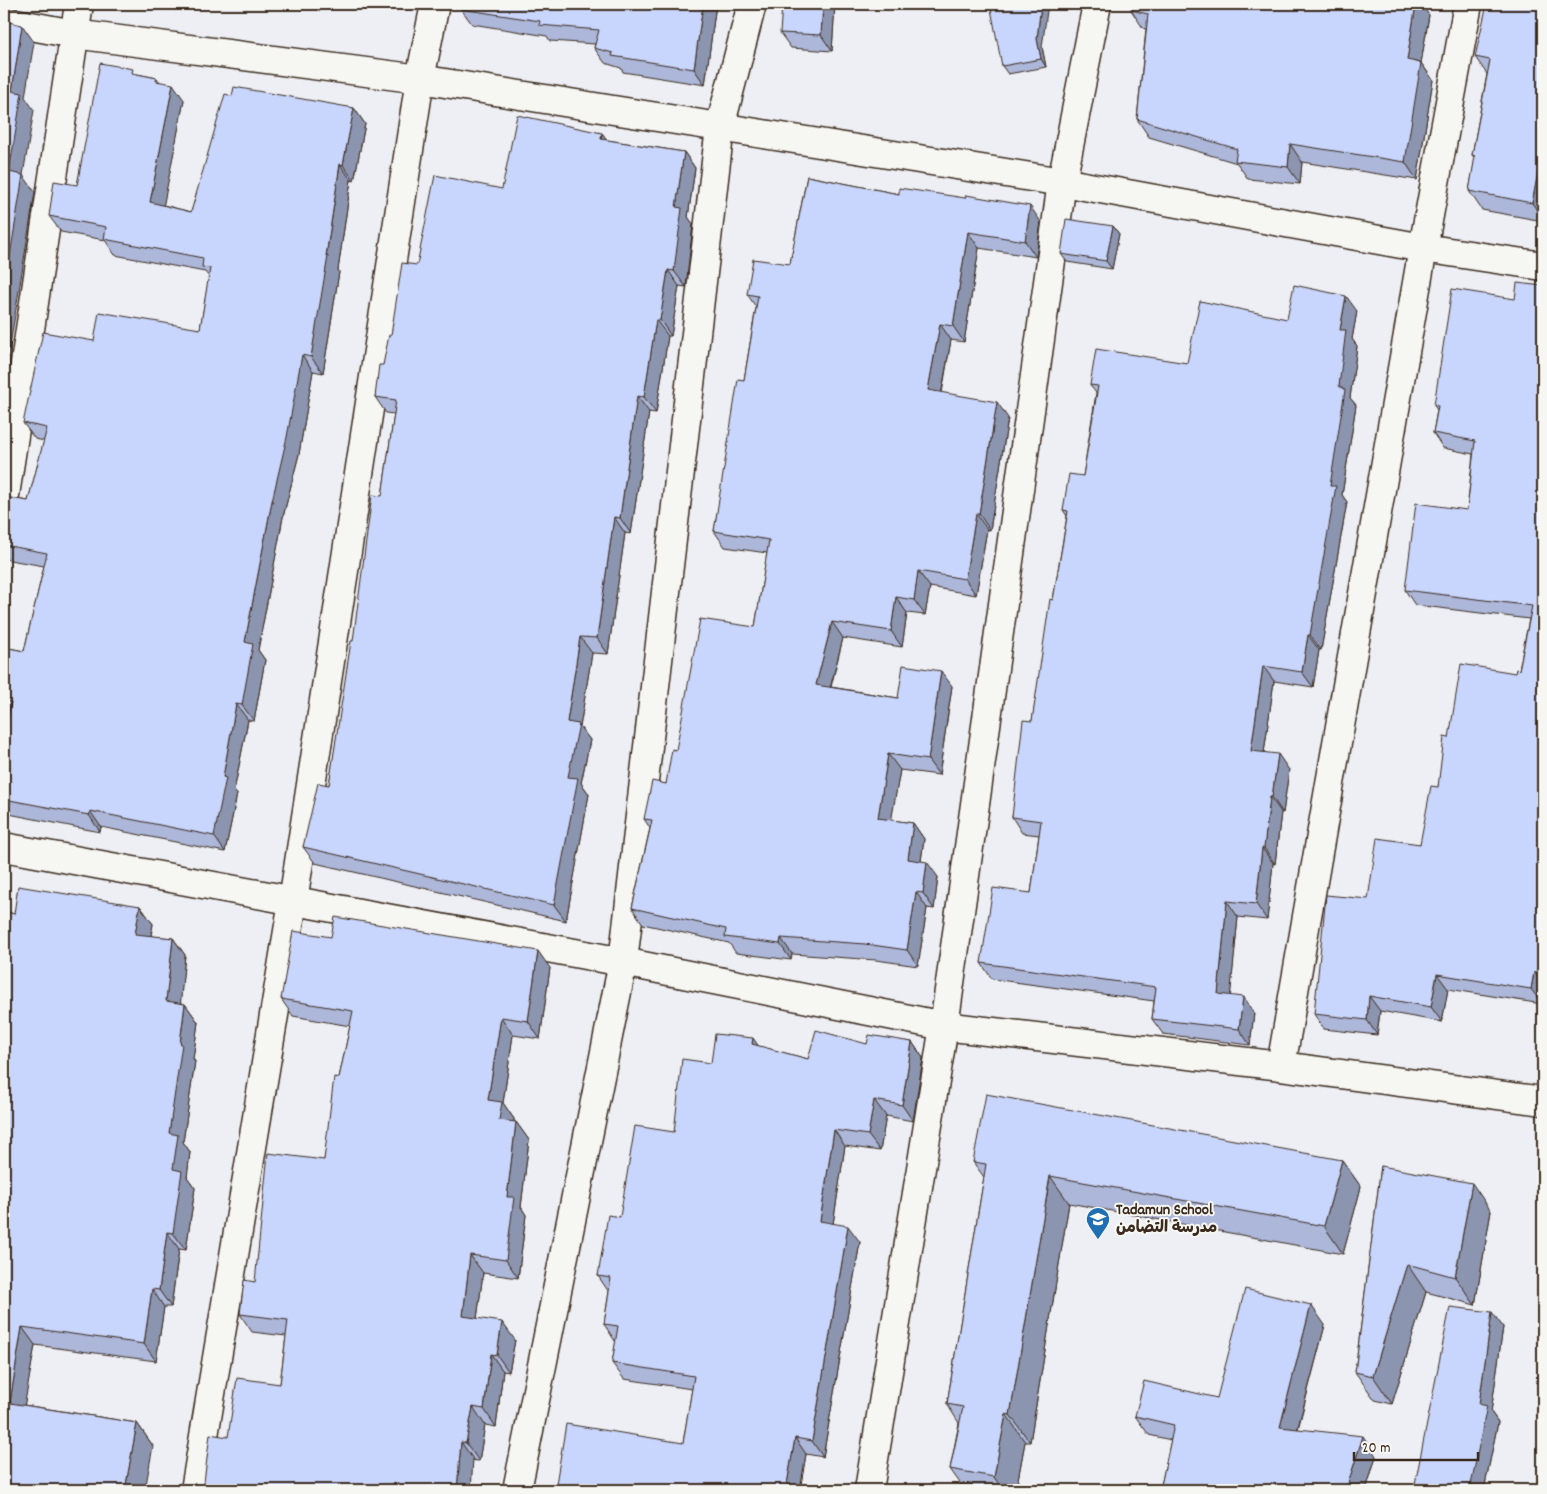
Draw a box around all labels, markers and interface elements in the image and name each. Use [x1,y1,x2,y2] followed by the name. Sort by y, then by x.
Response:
[1116,1199,1217,1240] place label: Tadamun School مدرسة التضامن
[1085,1206,1111,1240] school or university icon: Tadamun School مدرسة التضامن
[1354,1429,1478,1461] scale bar
[1362,1438,1390,1460] text: 20 m

